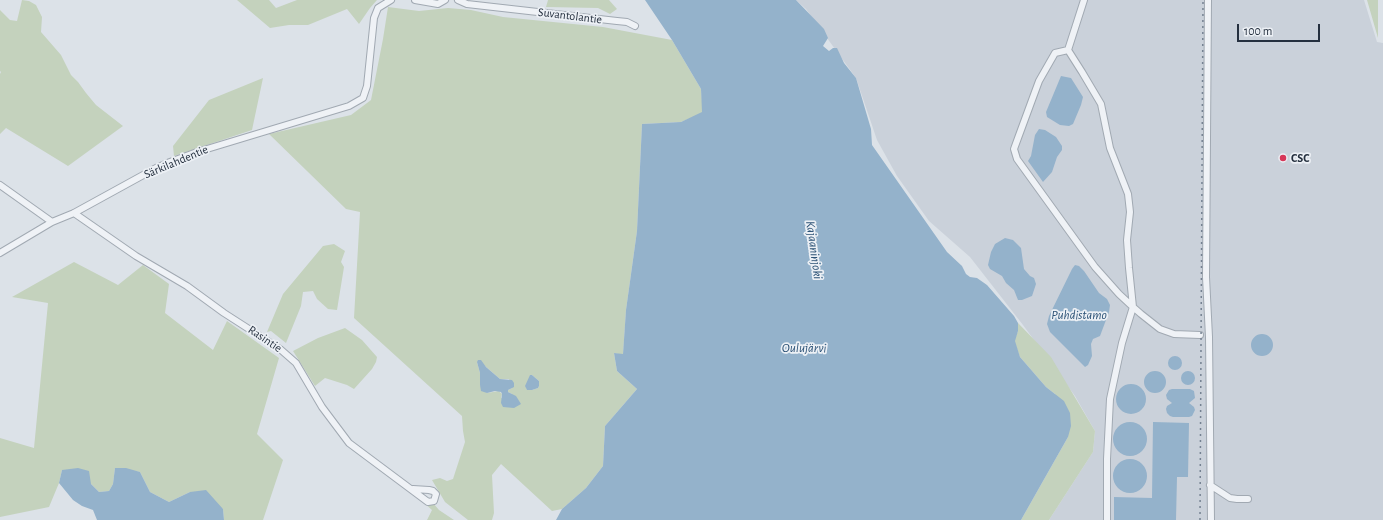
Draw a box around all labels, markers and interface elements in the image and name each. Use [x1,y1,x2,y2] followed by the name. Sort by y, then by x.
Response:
[537,5,603,27] street label: Suvantolantie
[1239,16,1322,42] scale bar
[1244,25,1272,37] text: 100 m
[142,142,210,182] street label: Särkilahdentie
[1291,151,1309,165] place label: CSC
[1278,153,1288,163] marker: CSC
[802,220,826,280] water label: Kajaaninjoki
[1051,307,1107,323] water label: Puhdistamo
[245,322,285,356] street label: Rasintie
[782,340,826,356] water label: Oulujärvi

